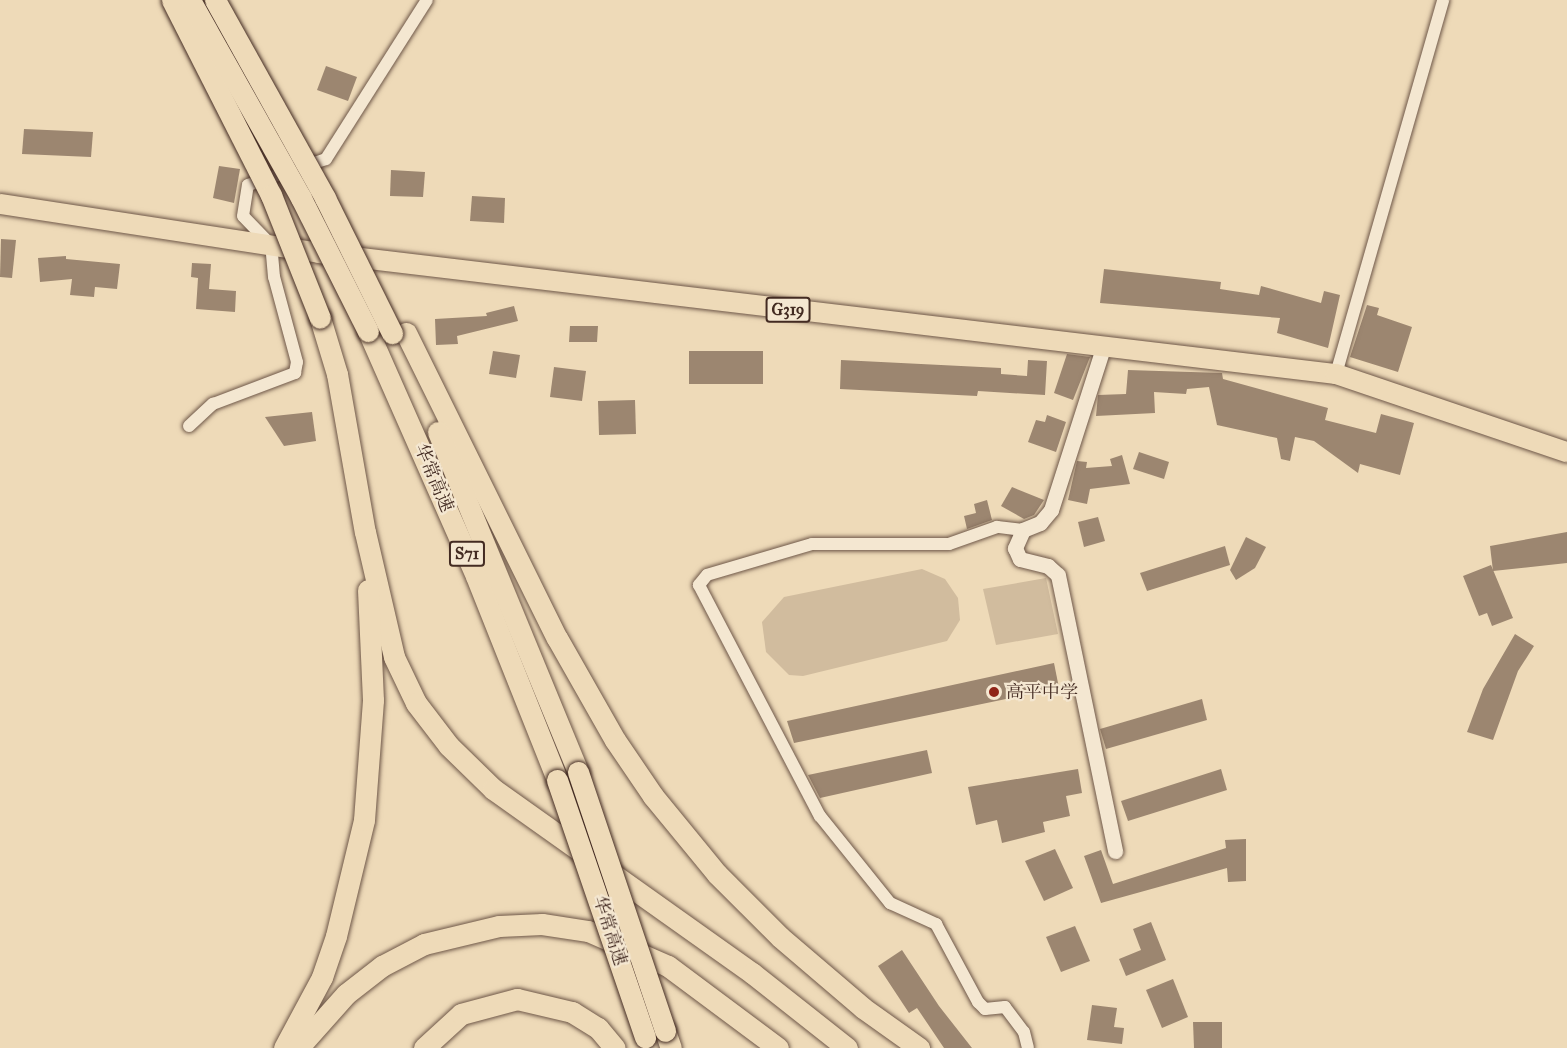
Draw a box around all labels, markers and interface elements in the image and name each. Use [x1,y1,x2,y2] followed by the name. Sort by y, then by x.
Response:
[766,297,810,323] road number: G319
[410,441,458,515] street label: 华常高速
[448,541,486,567] road number: S71
[1006,681,1078,703] place label: 高平中学
[987,685,1001,699] marker: 高平中学
[589,893,631,969] street label: 华常高速

